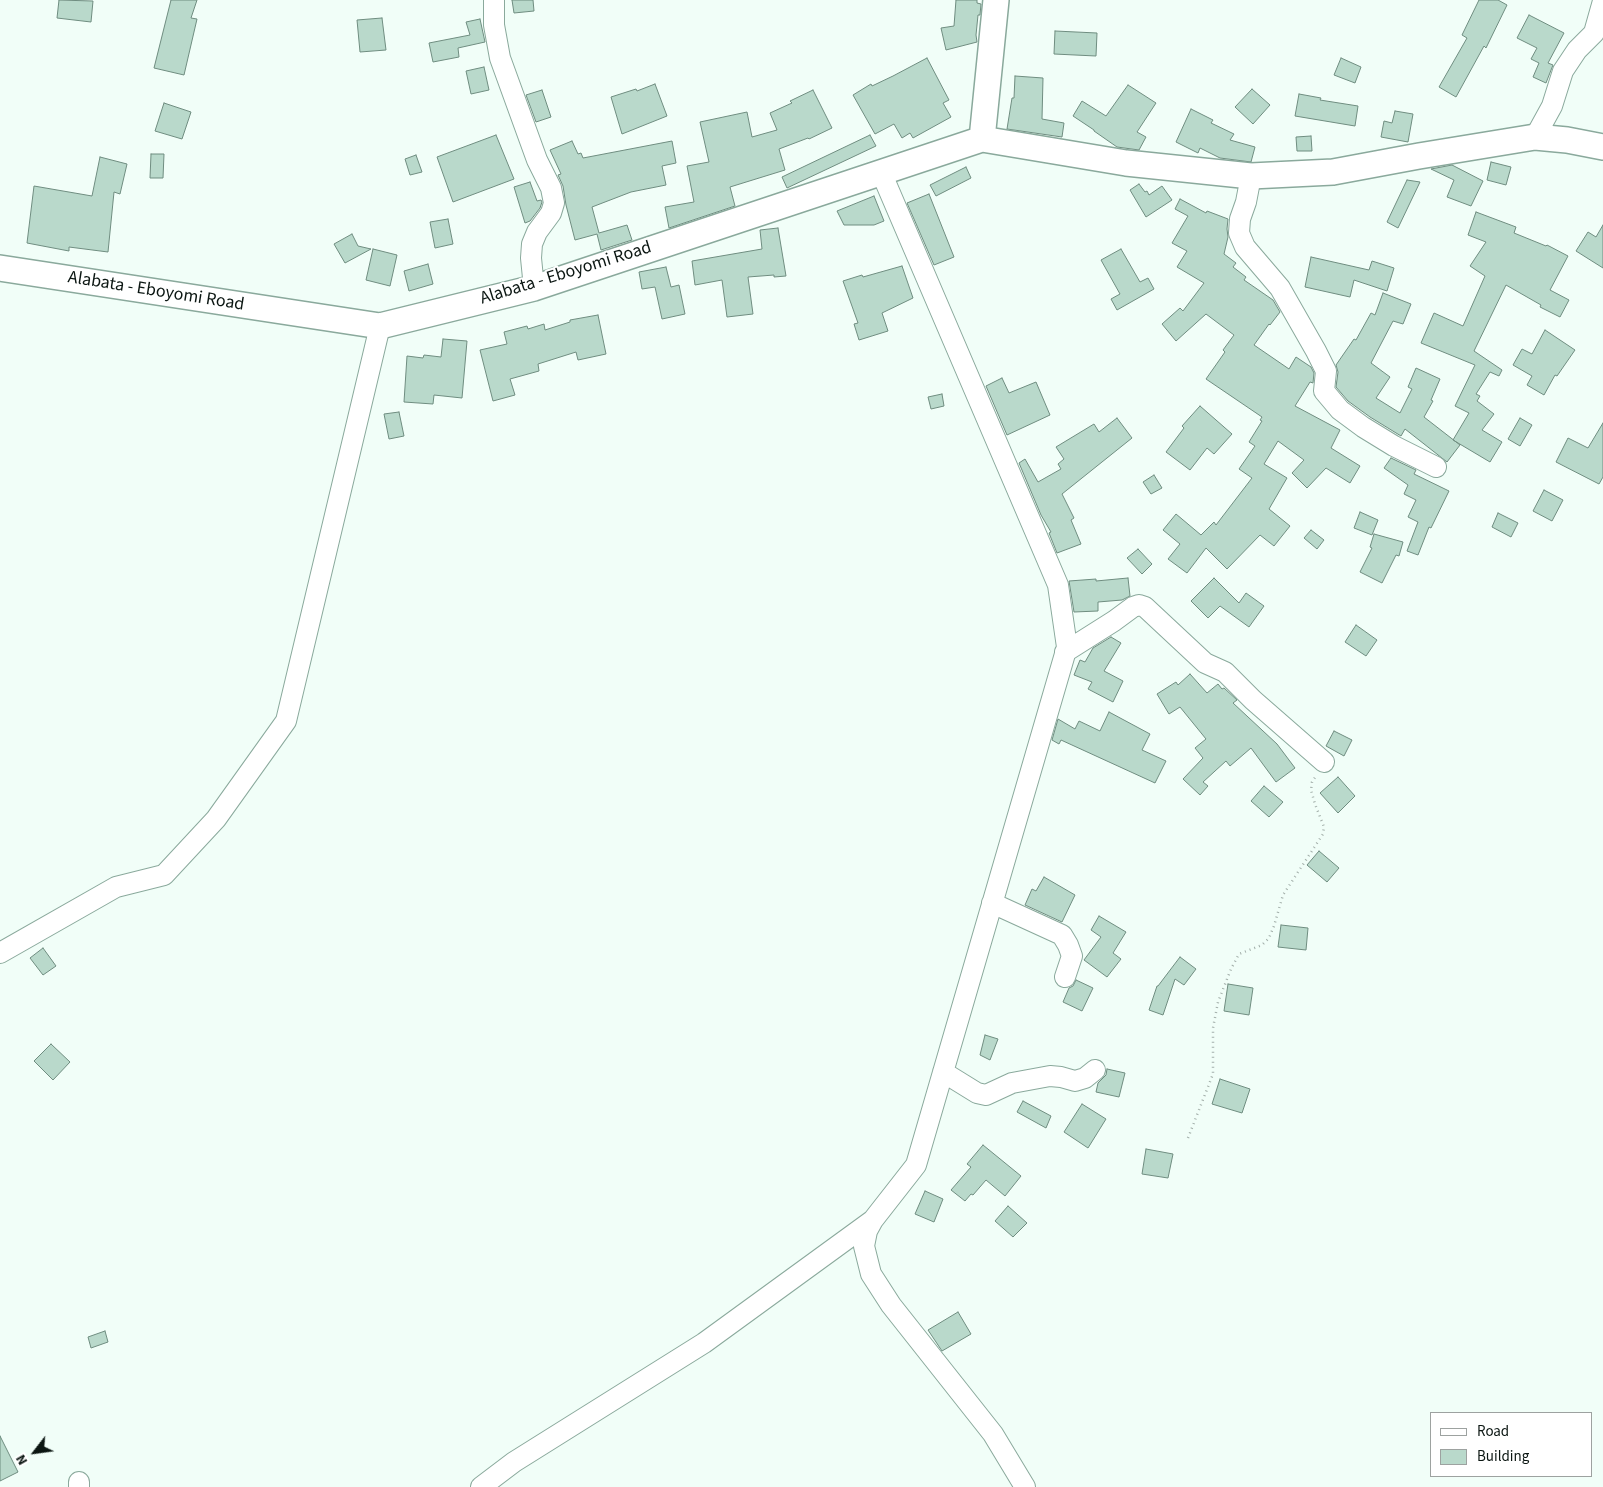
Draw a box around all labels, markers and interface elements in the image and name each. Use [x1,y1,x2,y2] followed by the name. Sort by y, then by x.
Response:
[478,238,654,310] street label: Alabata - Eboyomi Road
[66,267,246,317] street label: Alabata - Eboyomi Road
[1430,1412,1593,1477] legend
[1477,1421,1509,1442] text: Road
[10,1427,60,1477] north arrow
[1477,1446,1529,1467] text: Building
[11,1450,33,1469] text: N

